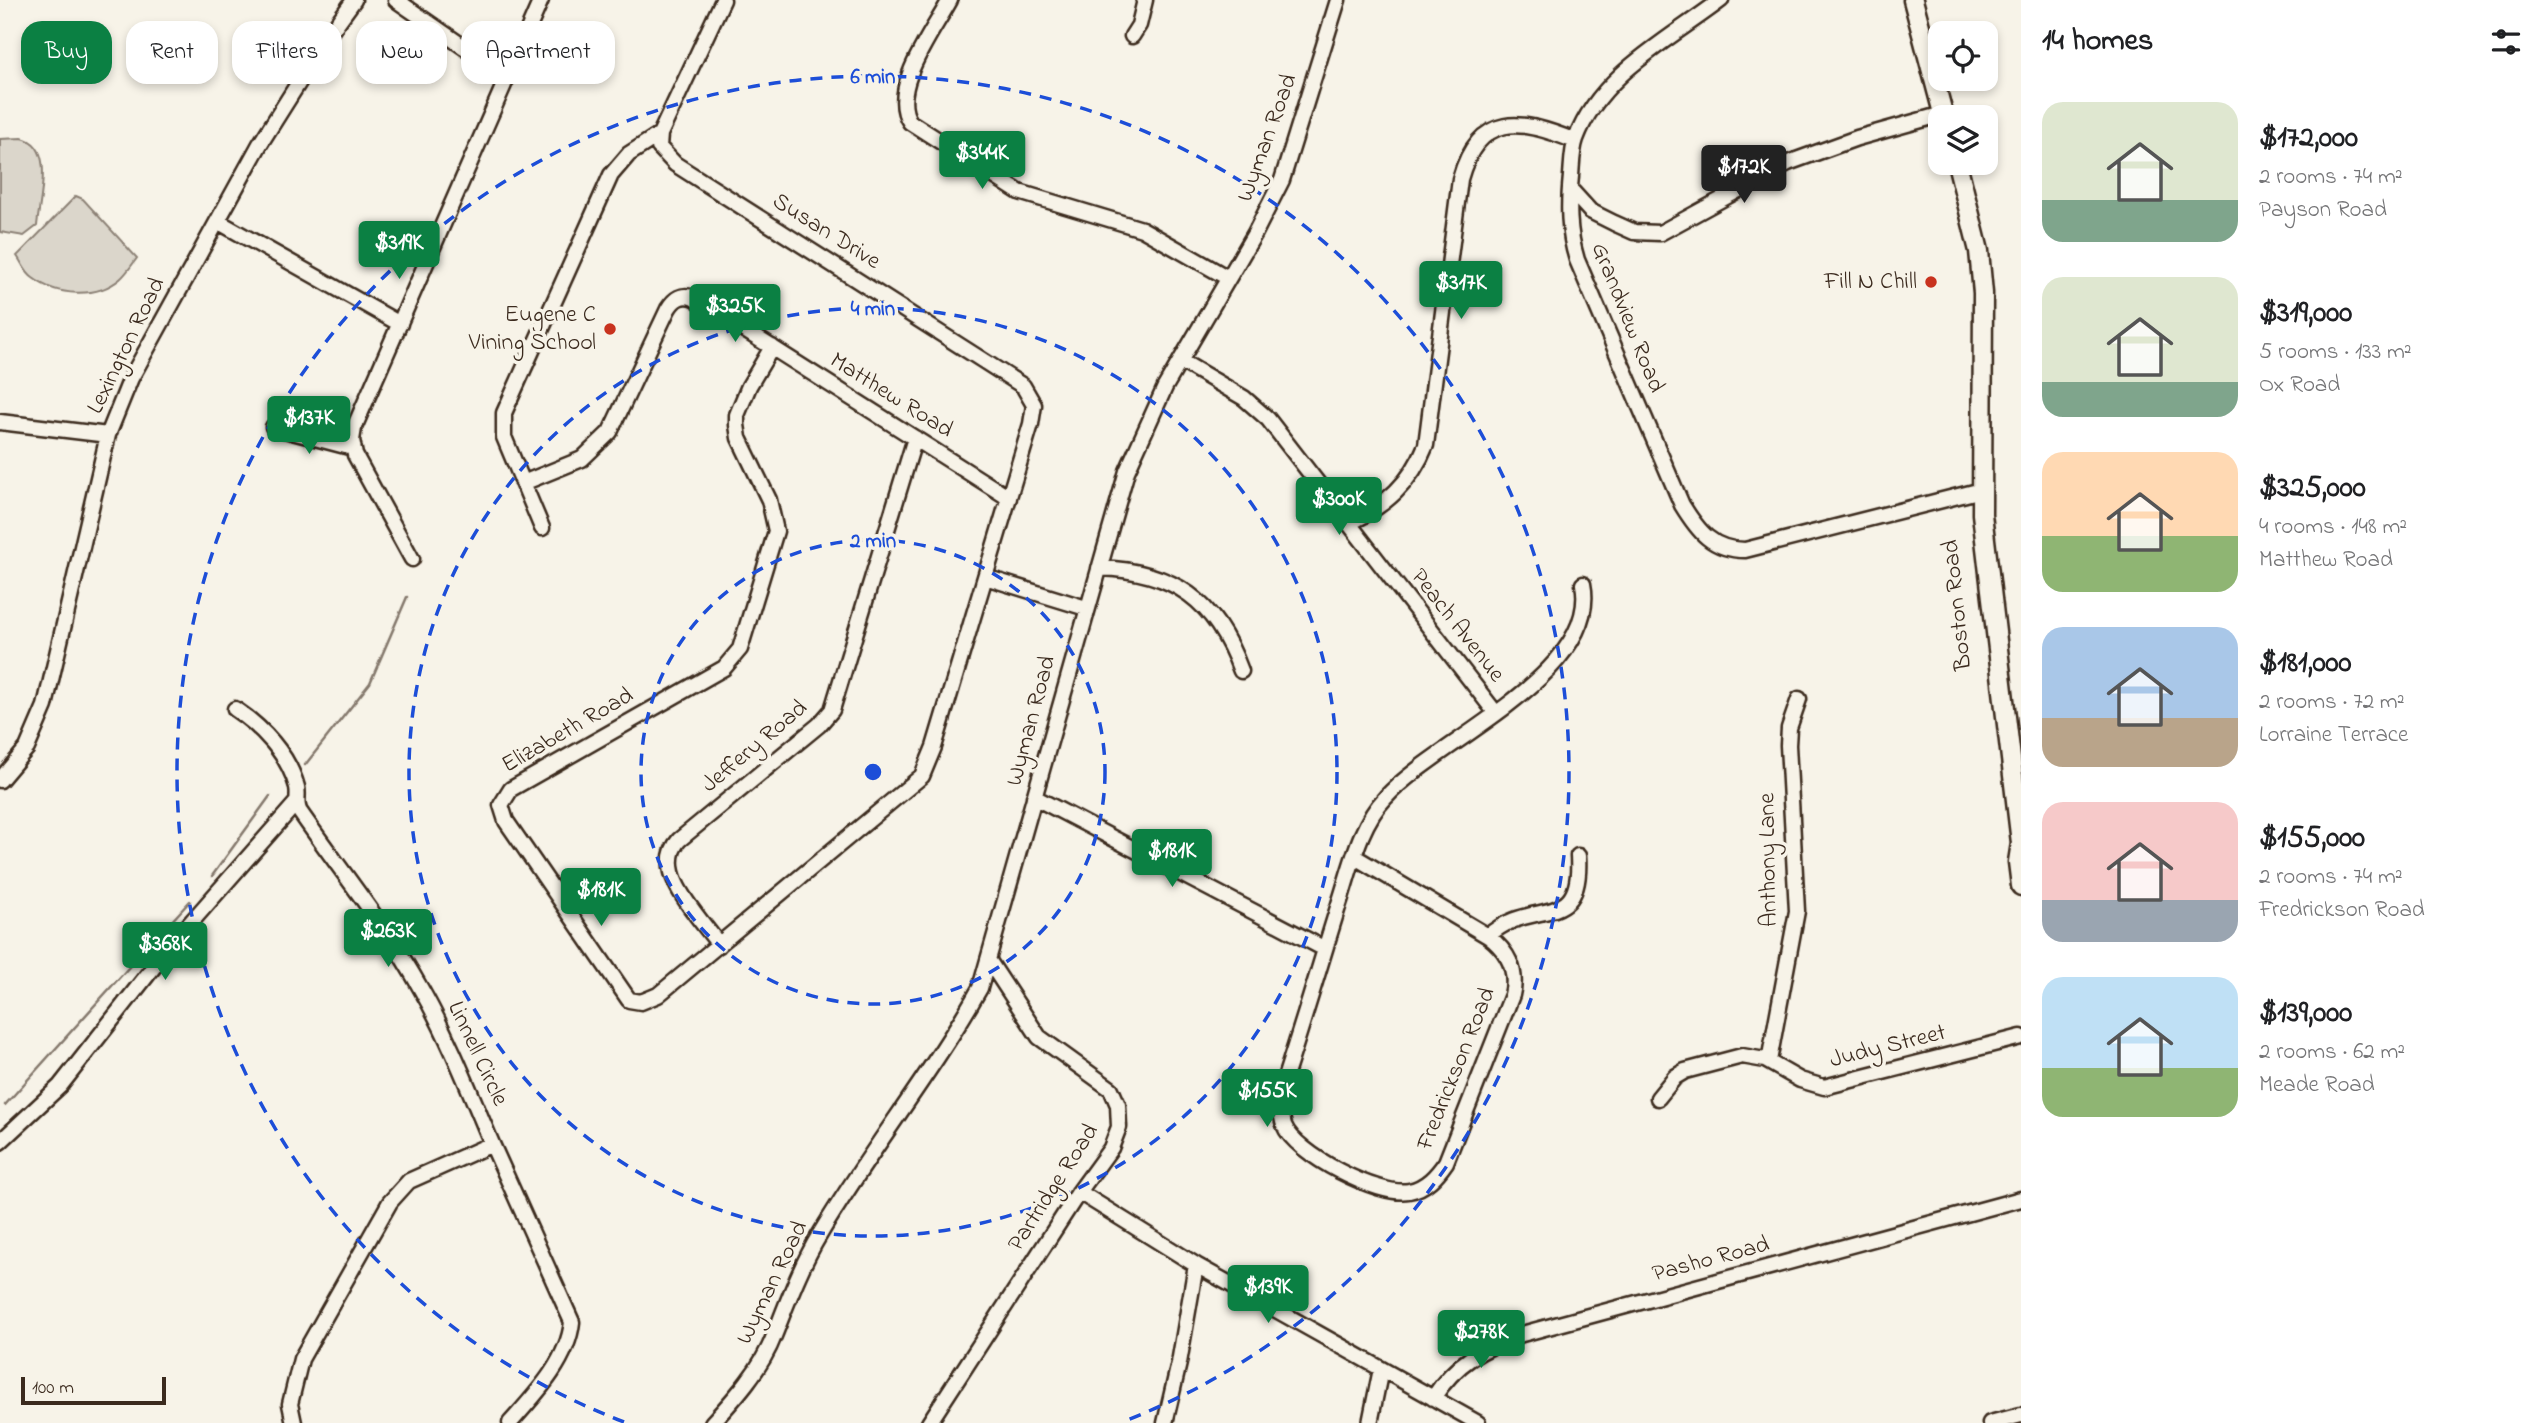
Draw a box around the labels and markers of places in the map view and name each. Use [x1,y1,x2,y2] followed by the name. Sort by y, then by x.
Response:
[933,132,1031,191] pin: $344K
[1695,146,1793,205] pin: $172K
[350,222,448,281] pin: $319K
[1412,262,1510,321] pin: $317K
[1823,265,1917,300] place label: Fill N Chill
[1923,274,1939,290] marker: Fill N Chill
[686,284,784,344] pin: $325K
[468,298,596,361] place label: Eugene C Vining School
[602,321,618,337] marker: Eugene C Vining School
[260,396,358,456] pin: $137K
[1290,477,1388,537] pin: $300K
[861,760,885,784] centre of rings
[1123,830,1221,889] pin: $181K
[552,869,650,928] pin: $181K
[339,909,437,969] pin: $263K
[116,922,214,982] pin: $368K
[1218,1070,1316,1129] pin: $155K
[1219,1266,1317,1325] pin: $139K
[1432,1310,1530,1370] pin: $278K

